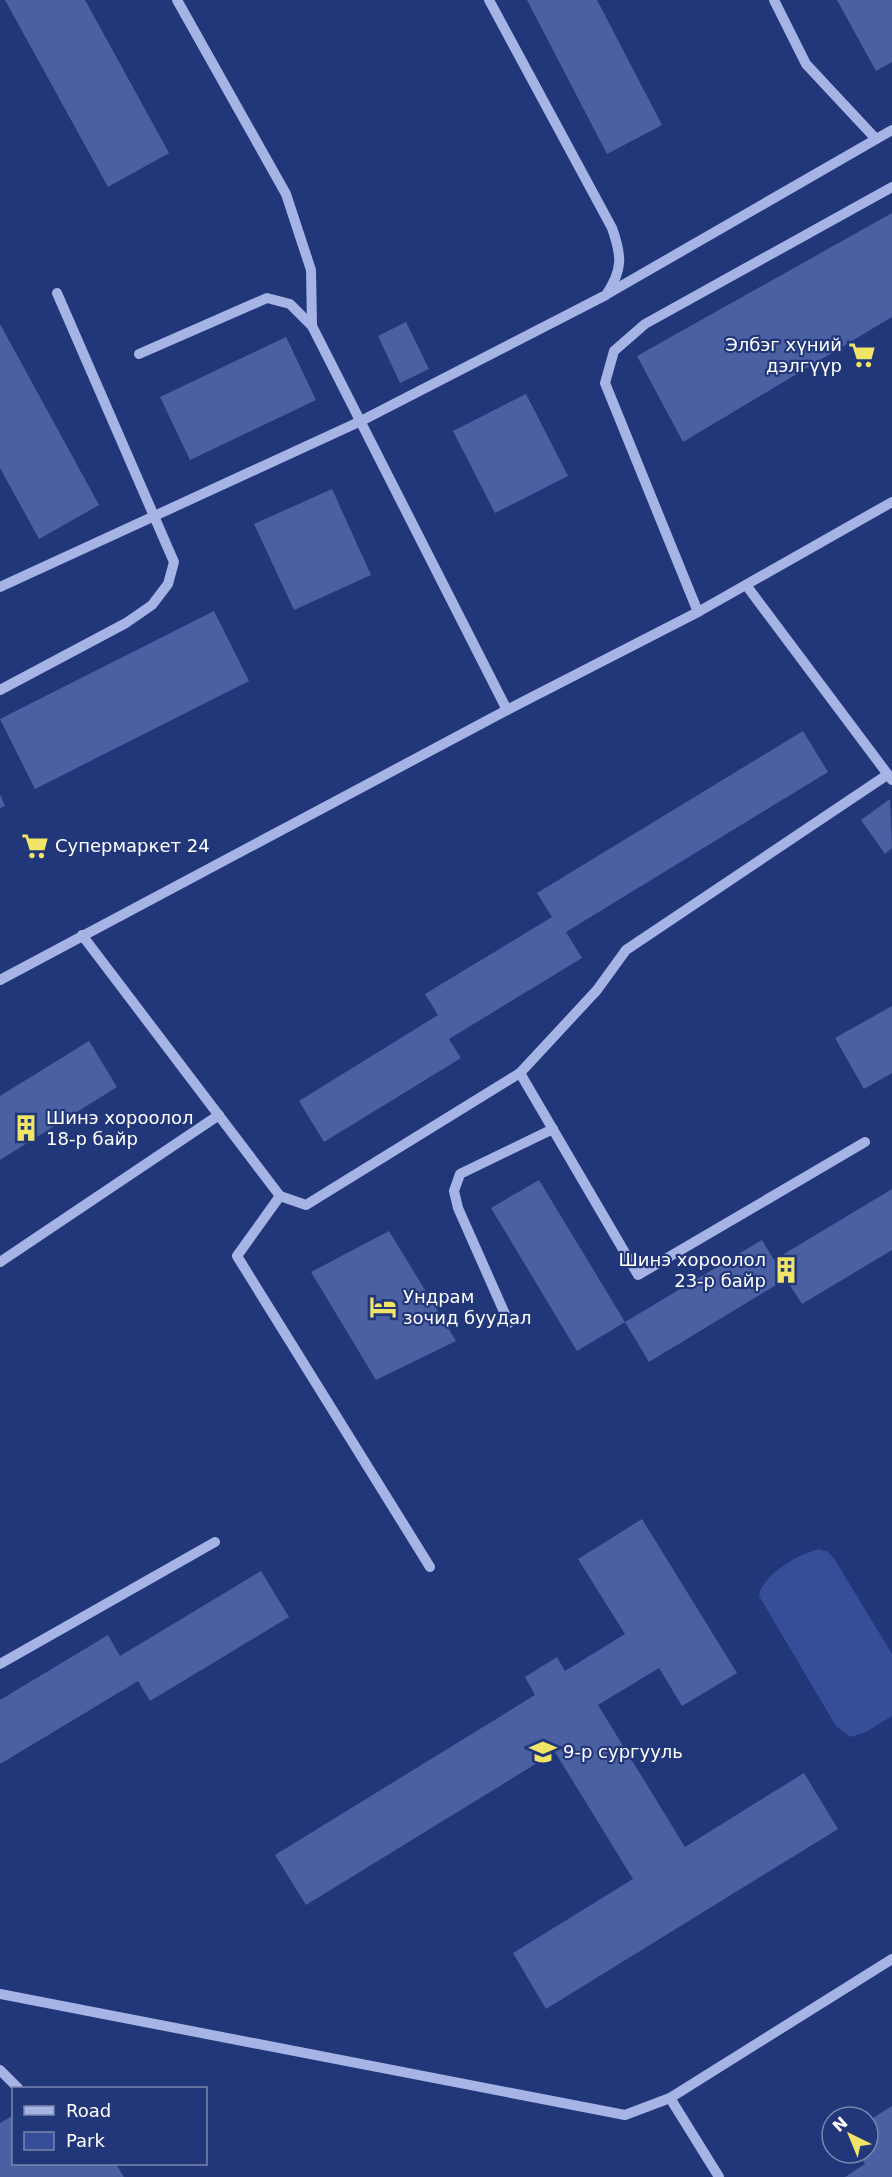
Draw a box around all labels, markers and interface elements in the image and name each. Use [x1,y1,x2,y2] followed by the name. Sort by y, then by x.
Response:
[725,334,842,376] place label: Элбэг хүний дэлгүүр
[847,340,877,370] supermarket icon: Элбэг хүний дэлгүүр
[20,831,50,861] supermarket icon: Супермаркет 24
[55,835,210,856] place label: Супермаркет 24
[46,1107,193,1149] place label: Шинэ хороолол 18-р байр
[11,1113,41,1143] building icon: Шинэ хороолол 18-р байр
[619,1249,766,1291] place label: Шинэ хороолол 23-р байр
[771,1255,801,1285] building icon: Шинэ хороолол 23-р байр
[403,1286,531,1328] place label: Ундрам зочид буудал
[368,1292,398,1322] hotel icon: Ундрам зочид буудал
[528,1737,558,1767] school or university icon: 9-р сургууль
[563,1741,683,1762] place label: 9-р сургууль
[12,2087,207,2165] legend
[66,2100,111,2121] text: Road
[820,2105,880,2165] north arrow
[829,2113,851,2136] text: N
[66,2130,105,2151] text: Park

